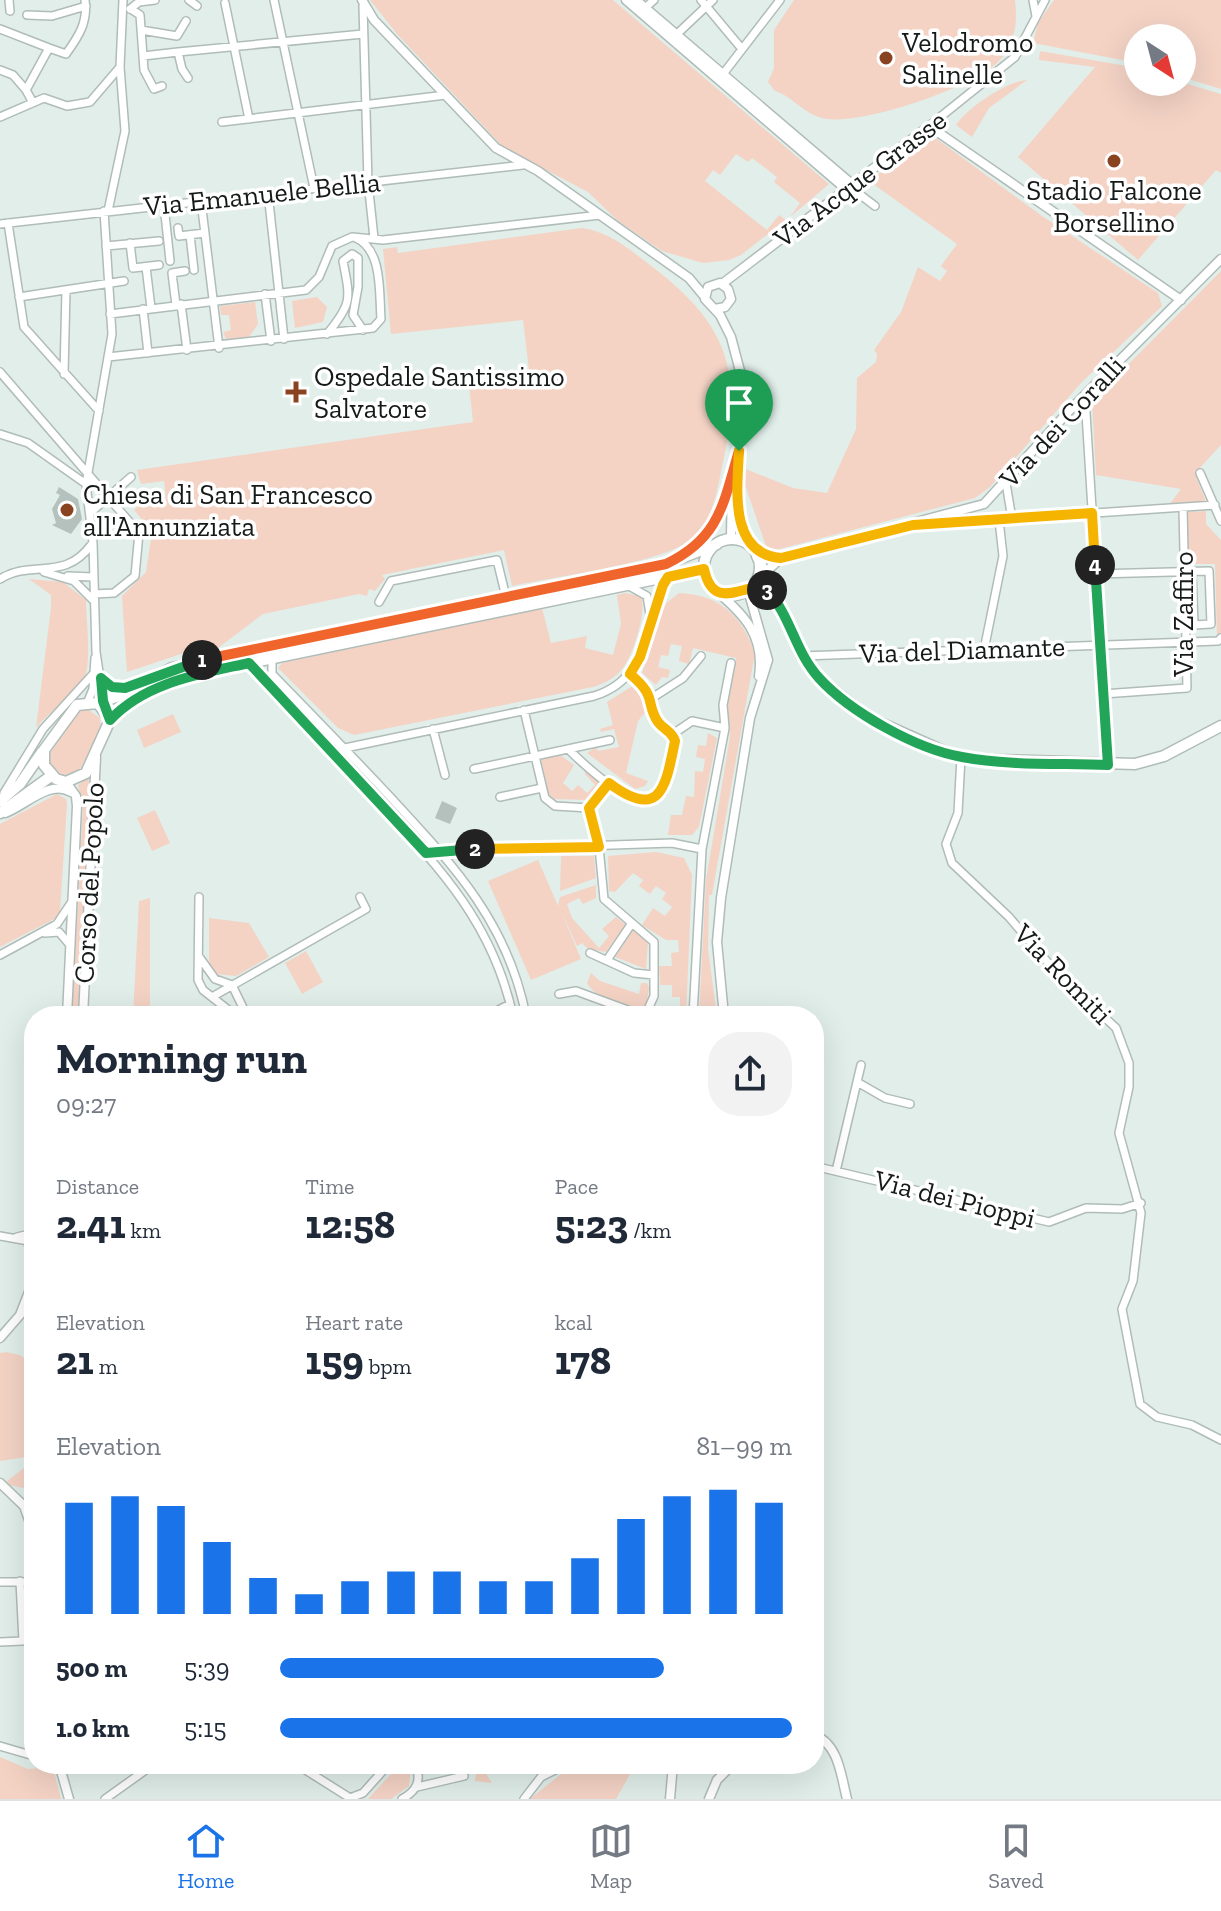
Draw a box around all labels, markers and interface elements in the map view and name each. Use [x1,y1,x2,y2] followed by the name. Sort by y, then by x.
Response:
[1124,24,1196,96] north arrow
[1124,24,1196,96] map controls
[901,26,1033,91] place label: Velodromo Salinelle
[877,49,895,67] marker: Velodromo Salinelle
[766,103,953,255] street label: Via Acque Grasse
[1105,152,1123,170] marker: Stadio Falcone Borsellino
[141,165,382,223] street label: Via Emanuele Bellia
[1026,174,1202,239] place label: Stadio Falcone Borsellino
[992,349,1132,496] street label: Via dei Coralli
[314,360,565,425] place label: Ospedale Santissimo Salvatore
[705,369,773,451] pin
[285,381,307,403] marker: Ospedale Santissimo Salvatore
[717,381,761,425] icon: arrive
[83,478,373,543] place label: Chiesa di San Francesco all'Annunziata
[58,501,76,519] marker: Chiesa di San Francesco all'Annunziata
[1075,545,1115,585] pin: 4
[1089,551,1101,578] text: 4
[1167,551,1200,678] street label: Via Zaffiro
[747,570,787,610] pin: 3
[761,576,773,603] text: 3
[857,630,1066,670] street label: Via del Diamante
[182,640,222,680] pin: 1
[198,646,206,673] text: 1
[67,782,111,984] street label: Corso del Popolo
[455,829,495,869] pin: 2
[469,835,481,862] text: 2
[1006,916,1119,1031] street label: Via Romiti
[56,1031,307,1084] text: Morning run
[708,1032,792,1116] button: share
[56,1088,116,1120] text: 09:27
[870,1163,1039,1235] street label: Via dei Pioppi
[56,1173,139,1200] text: Distance
[305,1173,354,1200] text: Time
[555,1173,598,1200] text: Pace
[56,1200,126,1248] text: 2.41
[305,1200,395,1248] text: 12:58
[555,1200,628,1248] text: 5:23
[126,1217,161,1244] text: km
[628,1217,671,1244] text: /km
[56,1309,145,1336] text: Elevation
[305,1309,403,1336] text: Heart rate
[555,1309,592,1336] text: kcal
[56,1336,94,1384] text: 21
[305,1336,364,1384] text: 159
[555,1336,611,1384] text: 178
[94,1353,118,1380] text: m
[364,1353,412,1380] text: bpm
[56,1430,161,1462] text: Elevation
[696,1430,792,1462] text: 81–99 m
[56,1652,127,1684] text: 500 m
[184,1652,230,1684] text: 5:39
[56,1712,129,1744] text: 1.0 km
[184,1712,226,1744] text: 5:15
[178,1819,234,1894] tab: Home
[589,1819,633,1894] tab: Map
[988,1819,1043,1894] tab: Saved

